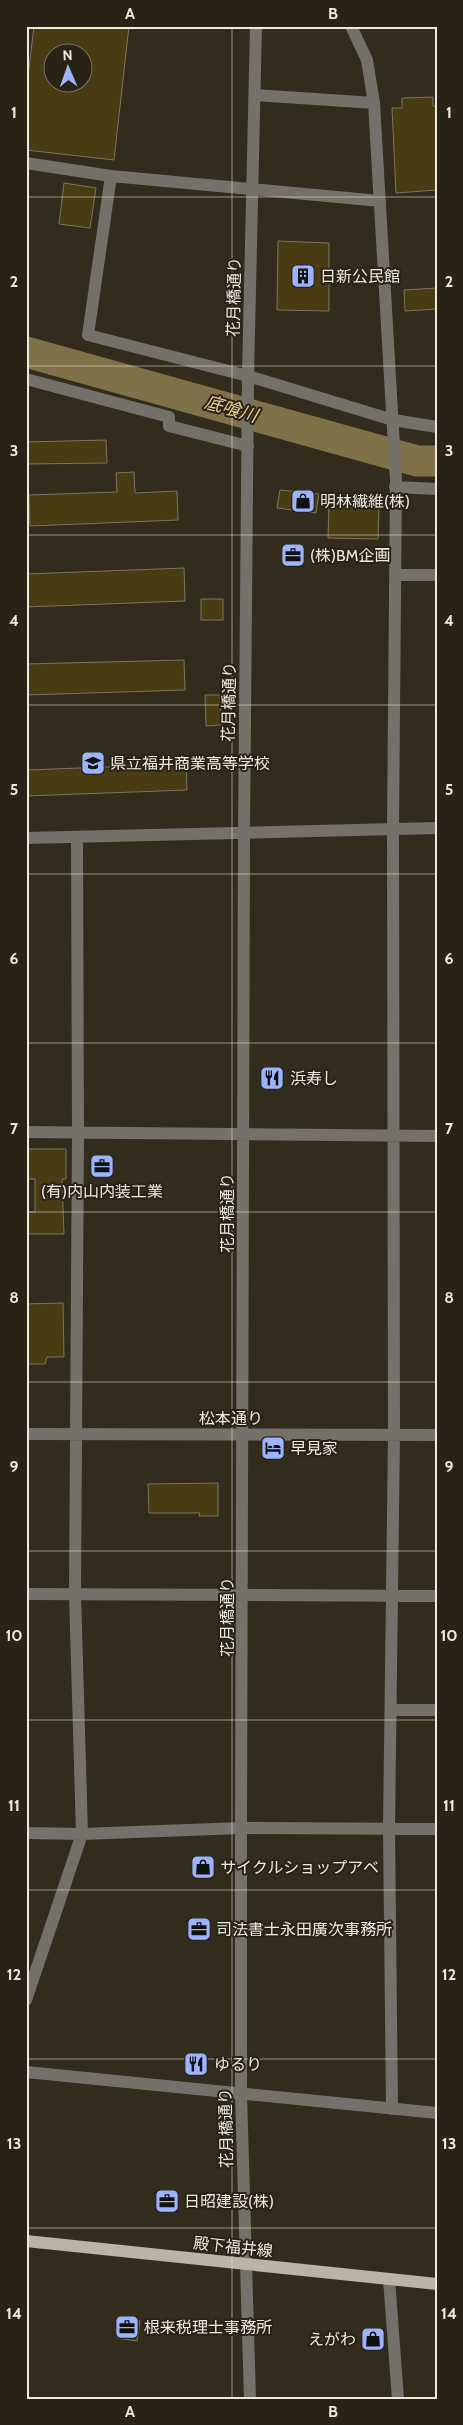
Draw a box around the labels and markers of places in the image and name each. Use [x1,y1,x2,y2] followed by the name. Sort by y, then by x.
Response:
[290,263,316,289] building icon: 日新公民館
[320,267,400,286] place label: 日新公民館
[290,488,316,514] shop icon: 明林繊維(株)
[320,492,410,511] place label: 明林繊維(株)
[280,542,306,568] office icon: (株)BM企画
[310,546,391,565] place label: (株)BM企画
[80,750,106,776] school or university icon: 県立福井商業高等学校
[110,754,270,773] place label: 県立福井商業高等学校
[259,1065,285,1091] restaurant icon: 浜寿し
[290,1069,338,1088] place label: 浜寿し
[89,1153,115,1179] office icon: (有)内山内装工業
[41,1182,163,1201] place label: (有)内山内装工業
[260,1435,286,1461] hotel icon: 早見家
[290,1439,338,1458] place label: 早見家
[190,1854,216,1880] shop icon: サイクルショップアベ
[220,1858,379,1877] place label: サイクルショップアベ
[186,1916,212,1942] office icon: 司法書士永田廣次事務所
[216,1920,392,1939] place label: 司法書士永田廣次事務所
[183,2051,209,2077] restaurant icon: ゆるり
[214,2055,262,2074] place label: ゆるり
[154,2188,180,2214] office icon: 日昭建設(株)
[184,2192,274,2211] place label: 日昭建設(株)
[114,2314,140,2340] office icon: 根来税理士事務所
[144,2318,272,2337] place label: 根来税理士事務所
[360,2326,386,2352] shop icon: えがわ
[308,2330,356,2349] place label: えがわ

